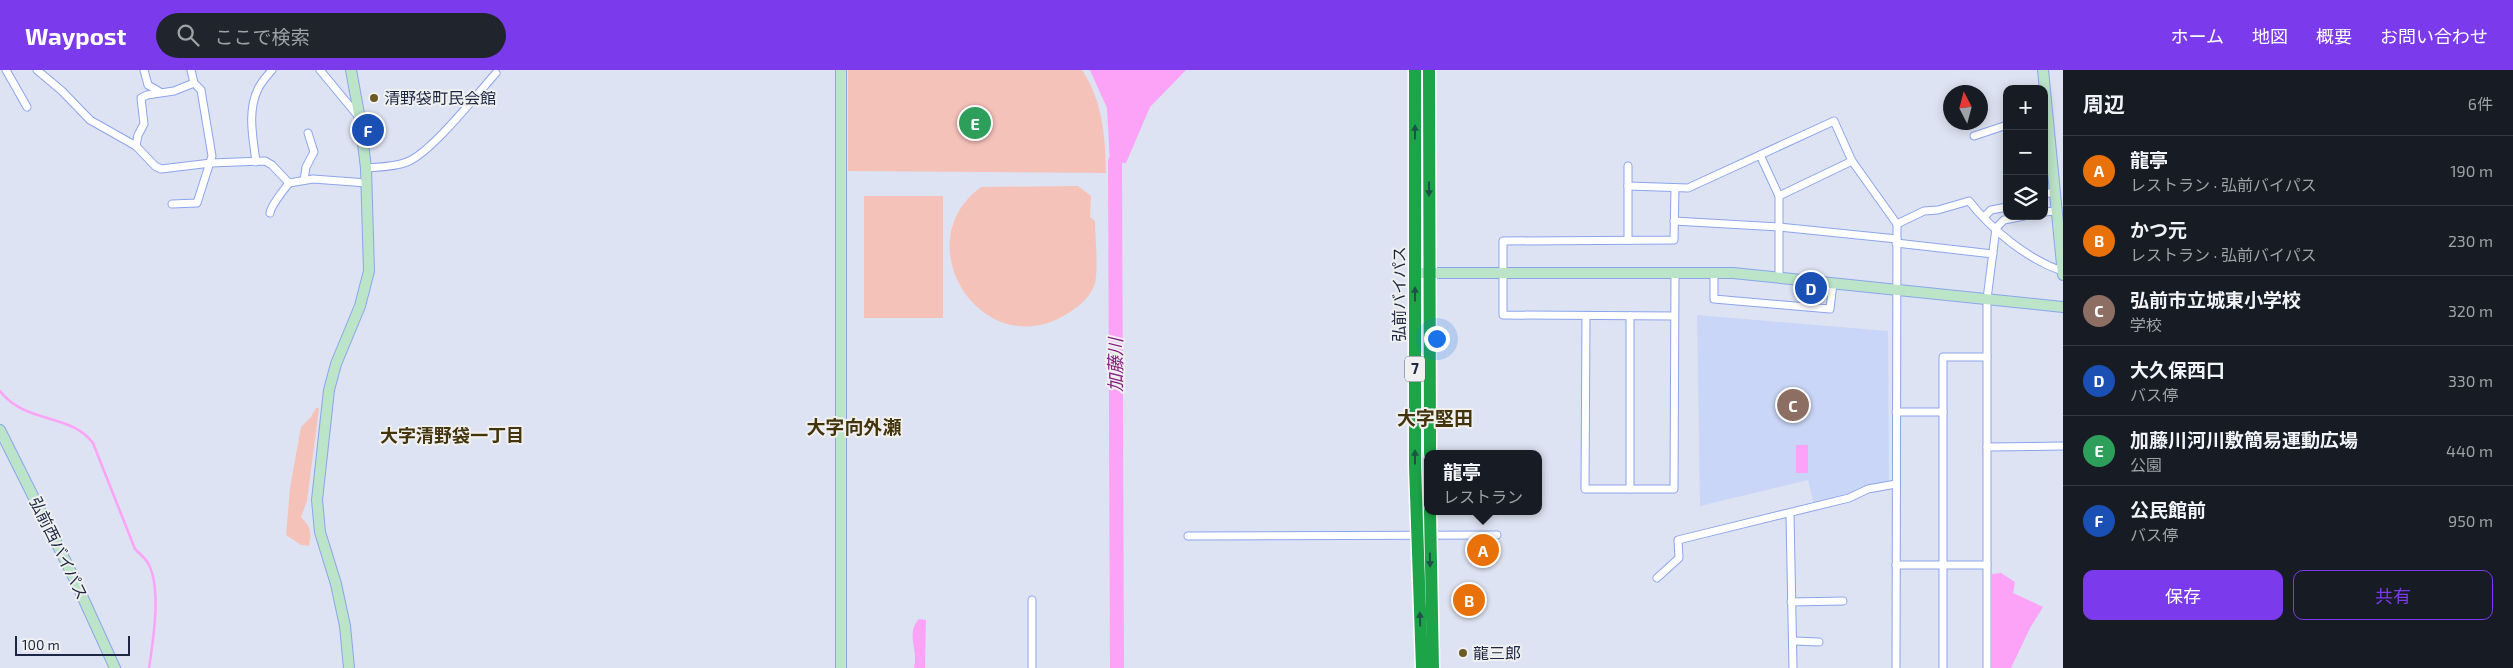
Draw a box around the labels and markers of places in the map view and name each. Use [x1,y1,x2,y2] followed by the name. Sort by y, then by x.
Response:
[384,88,496,107] place label: 清野袋町民会館
[368,92,380,104] marker: 清野袋町民会館
[959,104,991,142] pin: E
[352,111,384,149] pin: F
[1795,269,1827,307] pin: D
[1777,386,1809,424] pin: C
[1467,531,1499,569] pin: A
[1453,581,1485,619] pin: B
[1473,643,1521,662] place label: 龍三郎
[1457,647,1469,659] marker: 龍三郎

